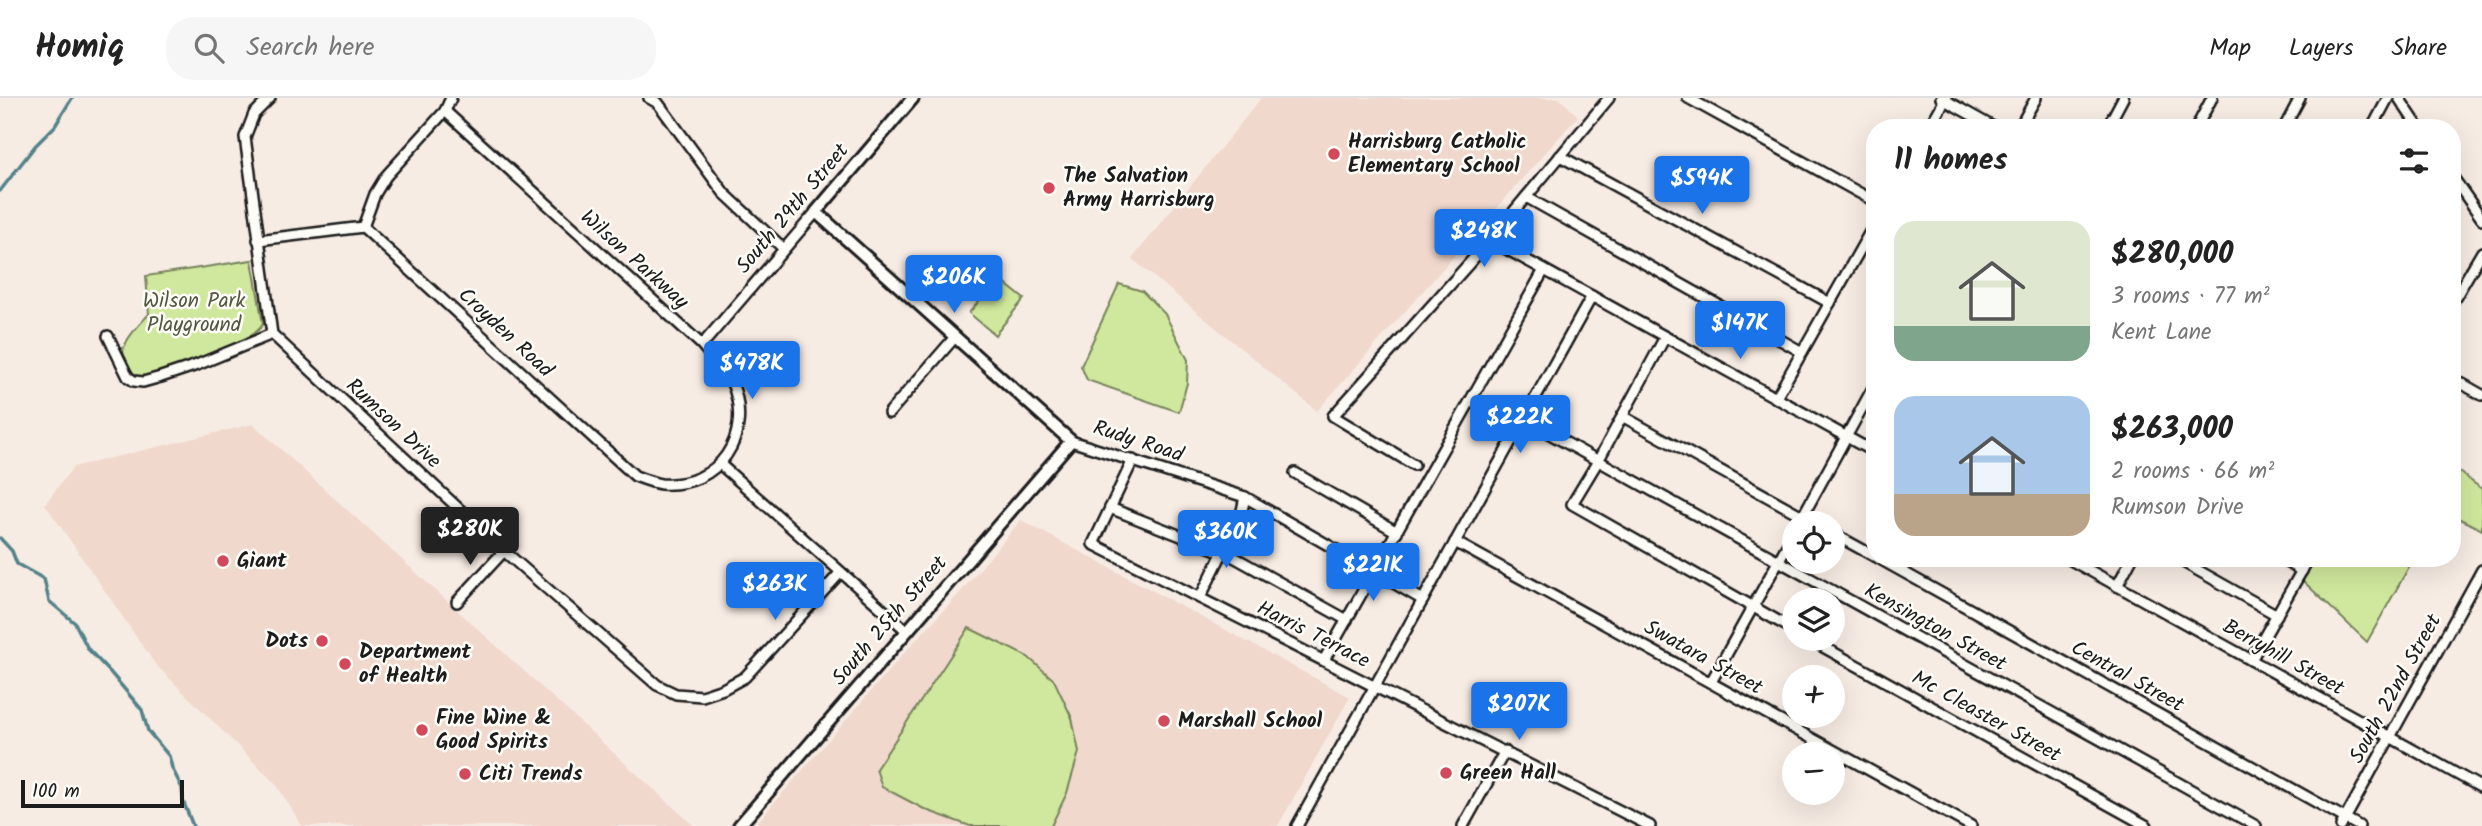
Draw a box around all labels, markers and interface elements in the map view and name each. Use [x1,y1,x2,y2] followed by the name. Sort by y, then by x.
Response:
[166,17,656,80] search box
[35,22,124,75] text: Homiq
[246,27,374,69] text: Search here
[190,29,228,67] icon: search
[2209,29,2251,68] text: Map
[2289,29,2353,68] text: Layers
[2391,29,2447,68] text: Share
[1348,126,1527,183] place label: Harrisburg Catholic Elementary School
[728,136,858,282] street label: South 29th Street
[1894,137,2007,185] text: 11 homes
[2395,142,2433,180] icon: filters
[1326,146,1342,162] marker: Harrisburg Catholic Elementary School
[1653,156,1751,216] pin: $594K
[1063,160,1215,217] place label: The Salvation Army Harrisburg
[1670,161,1734,197] text: $594K
[1041,180,1057,196] marker: The Salvation Army Harrisburg
[572,202,696,318] street label: Wilson Parkway
[1435,209,1533,269] pin: $248K
[1451,214,1517,250] text: $248K
[2111,231,2233,279] text: $280,000
[1950,249,2034,333] icon: home
[905,256,1003,315] pin: $206K
[921,260,987,296] text: $206K
[2111,279,2270,315] text: 3 rooms · 77 m²
[450,280,561,387] street label: Croyden Road
[143,285,245,342] park label: Wilson Park Playground
[1691,302,1789,361] pin: $147K
[1711,306,1769,342] text: $147K
[2111,315,2211,351] text: Kent Lane
[703,342,801,401] pin: $478K
[720,346,784,382] text: $478K
[338,371,449,478] street label: Rumson Drive
[1471,396,1569,455] pin: $222K
[1486,400,1554,436] text: $222K
[2111,406,2233,454] text: $263,000
[1089,412,1188,472] street label: Rudy Road
[1950,424,2034,508] icon: home
[2111,454,2274,490] text: 2 rooms · 66 m²
[2111,490,2243,526] text: Rumson Drive
[421,508,519,567] pin: $280K
[1177,510,1275,570] pin: $360K
[1782,511,1845,805] map controls
[1782,511,1845,574] button: locate
[437,512,503,548] text: $280K
[1194,515,1258,551] text: $360K
[1324,544,1422,603] pin: $221K
[237,545,287,578] place label: Giant
[824,548,957,693] street label: South 25th Street
[1342,548,1404,584] text: $221K
[215,553,231,569] marker: Giant
[726,562,824,622] pin: $263K
[742,567,808,603] text: $263K
[1858,575,2013,681] street label: Kensington Street
[1782,588,1845,651] button: layers
[1251,592,1376,678] street label: Harris Terrace
[2341,608,2451,770] street label: South 22nd Street
[2216,611,2351,706] street label: Berryhill Street
[1637,612,1769,705] street label: Swatara Street
[265,625,308,658] place label: Dots
[2064,632,2190,722] street label: Central Street
[314,633,330,649] marker: Dots
[359,636,471,693] place label: Department of Health
[337,656,353,672] marker: Department of Health
[1905,662,2068,772] street label: Mc Cleaster Street
[1782,665,1845,728] button: +
[1470,682,1568,742] pin: $207K
[1487,687,1551,723] text: $207K
[436,702,551,759] place label: Fine Wine & Good Spirits
[1178,705,1323,738] place label: Marshall School
[1156,713,1172,729] marker: Marshall School
[414,722,430,738] marker: Fine Wine & Good Spirits
[1782,742,1845,805] button: −
[1460,757,1556,790] place label: Green Hall
[479,758,583,791] place label: Citi Trends
[1438,765,1454,781] marker: Green Hall
[457,766,473,782] marker: Citi Trends
[21,777,184,809] scale bar
[32,777,80,807] text: 100 m

